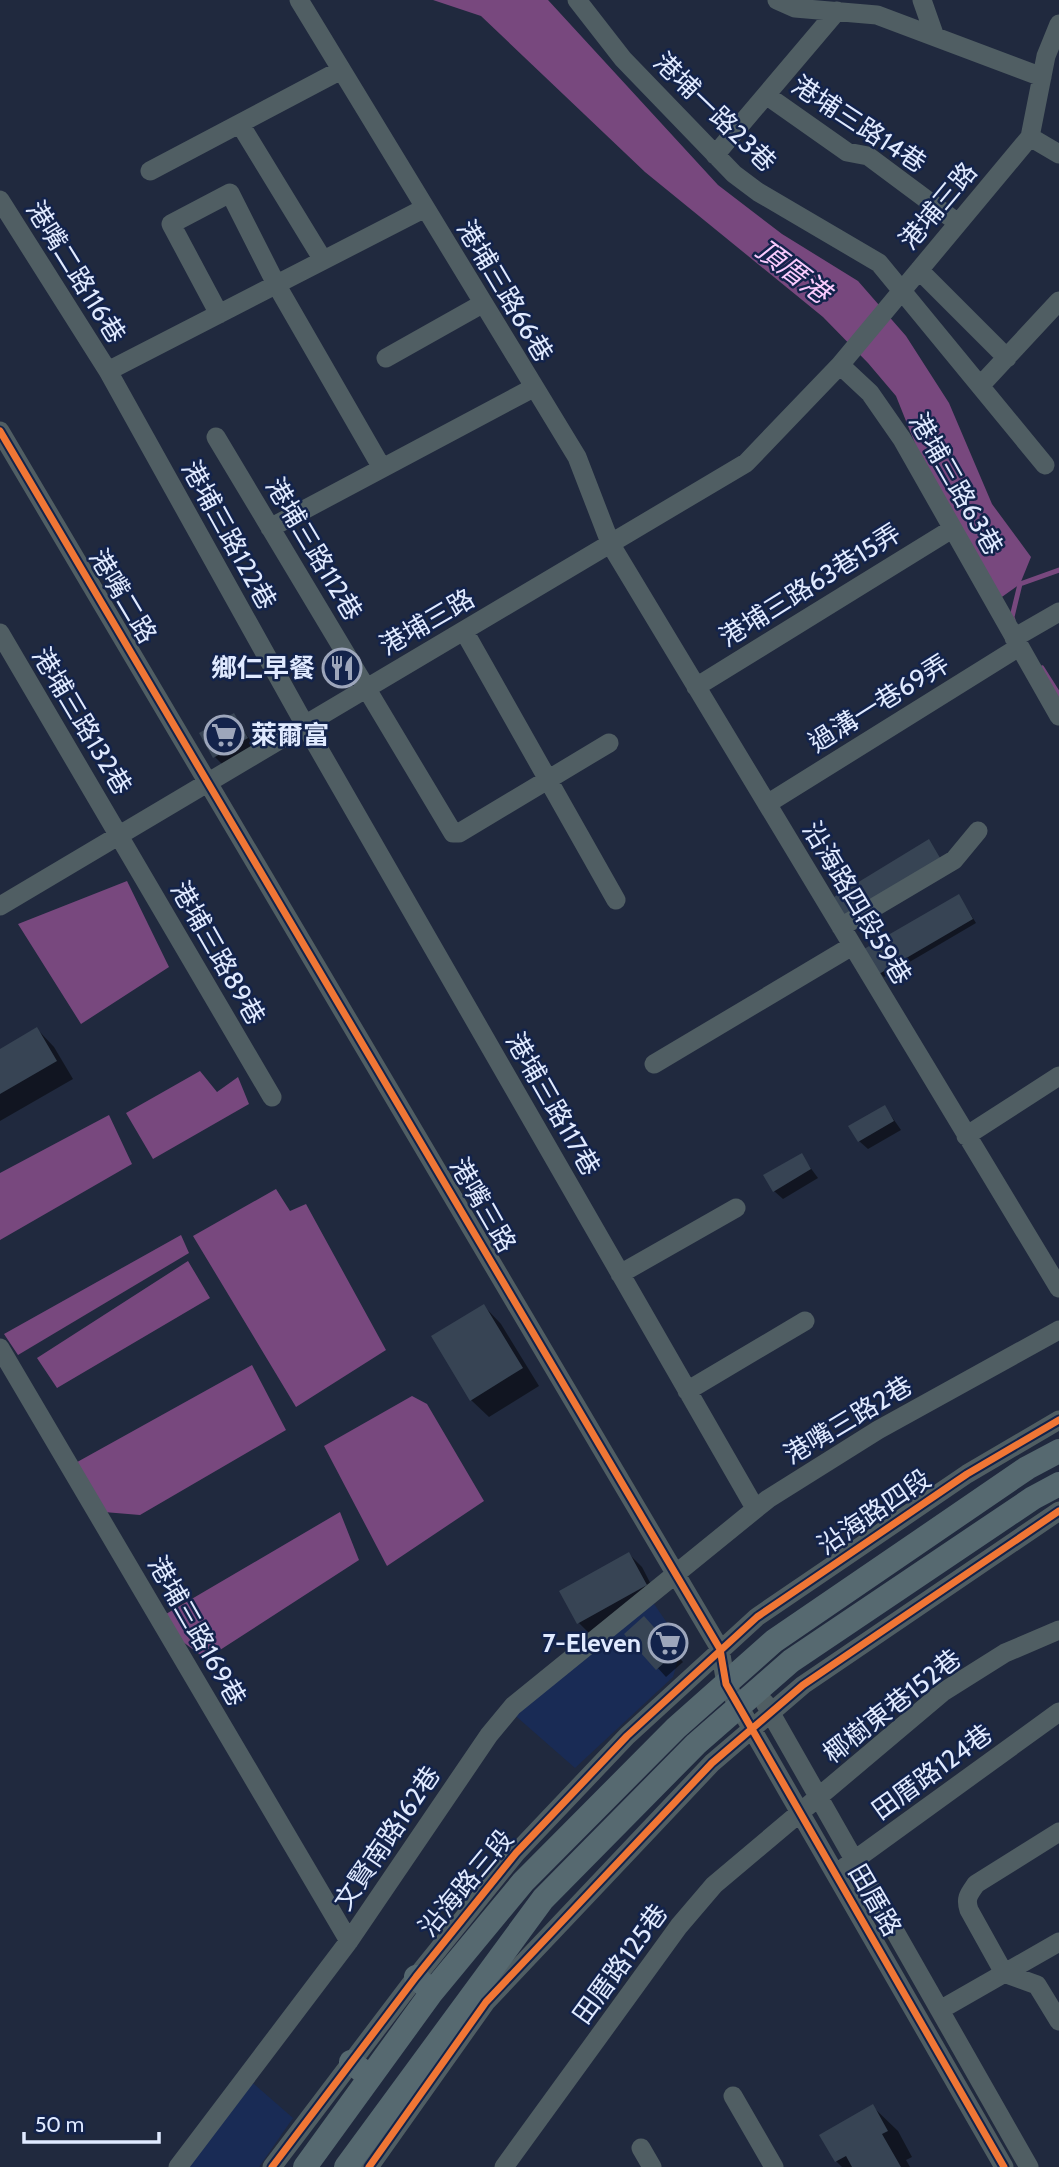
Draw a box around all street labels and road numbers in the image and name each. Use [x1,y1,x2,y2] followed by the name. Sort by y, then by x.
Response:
[647,46,783,178] street label: 港埔一路23巷
[786,69,932,179] street label: 港埔三路14巷
[892,156,984,256] street label: 港埔三路
[20,195,132,349] street label: 港嘴二路116巷
[450,214,560,368] street label: 港埔三路66巷
[902,407,1010,561] street label: 港埔三路63巷
[175,455,283,615] street label: 港埔三路122巷
[259,472,369,626] street label: 港埔三路112巷
[714,516,906,654] street label: 港埔三路63巷15弄
[82,543,164,649] street label: 港嘴二路
[374,582,480,662] street label: 港埔三路
[25,642,139,800] street label: 港埔三路132巷
[803,647,955,759] street label: 過溝一巷69弄
[796,816,918,990] street label: 沿海路四段59巷
[164,875,272,1031] street label: 港埔三路89巷
[499,1027,607,1181] street label: 港埔三路117巷
[443,1152,523,1258] street label: 港嘴三路
[778,1369,918,1471] street label: 港嘴三路2巷
[811,1462,937,1562] street label: 沿海路四段
[141,1550,253,1712] street label: 港埔三路169巷
[817,1642,967,1770] street label: 椰樹東巷152巷
[866,1718,998,1826] street label: 田厝路124巷
[327,1760,447,1916] street label: 文賢南路162巷
[412,1823,520,1943] street label: 沿海路三段
[842,1858,908,1942] street label: 田厝路
[566,1898,674,2030] street label: 田厝路125巷

